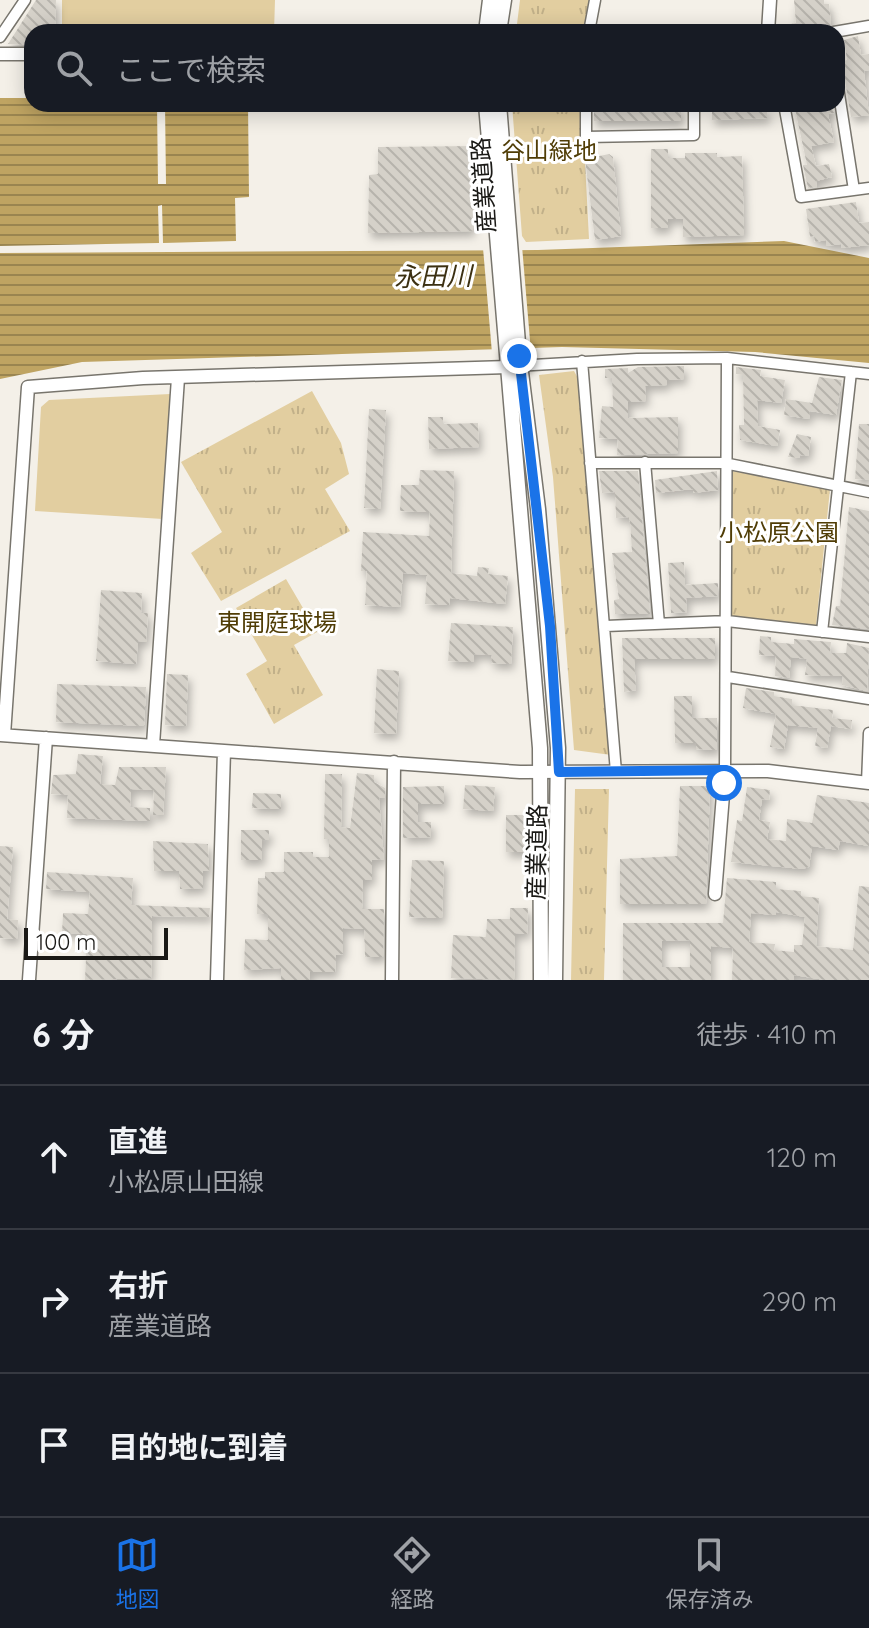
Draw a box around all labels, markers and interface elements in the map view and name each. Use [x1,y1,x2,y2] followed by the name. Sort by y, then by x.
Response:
[24,24,845,112] search box
[52,46,96,90] icon: search
[116,51,266,89] text: ここで検索
[501,135,597,165] park label: 谷山緑地
[465,136,501,234] street label: 産業道路
[394,259,475,293] water label: 永田川
[501,338,537,374] route end
[719,517,839,547] park label: 小松原公園
[217,607,337,637] park label: 東開庭球場
[706,765,742,801] route start
[520,804,552,900] street label: 産業道路
[24,924,168,960] scale bar
[36,928,96,956] text: 100 m
[32,1013,94,1056] text: 6 分
[696,1018,837,1051] text: 徒歩 · 410 m
[108,1122,168,1160] text: 直進
[32,1135,76,1179] icon: ahead
[767,1141,837,1174] text: 120 m
[108,1165,264,1198] text: 小松原山田線
[108,1266,168,1304] text: 右折
[32,1279,76,1323] icon: right
[762,1285,837,1318] text: 290 m
[108,1309,212,1342] text: 産業道路
[32,1423,76,1467] icon: arrive
[108,1428,288,1466] text: 目的地に到着
[115,1533,160,1613] tab: 地図
[390,1533,435,1613] tab: 経路
[665,1533,754,1613] tab: 保存済み

